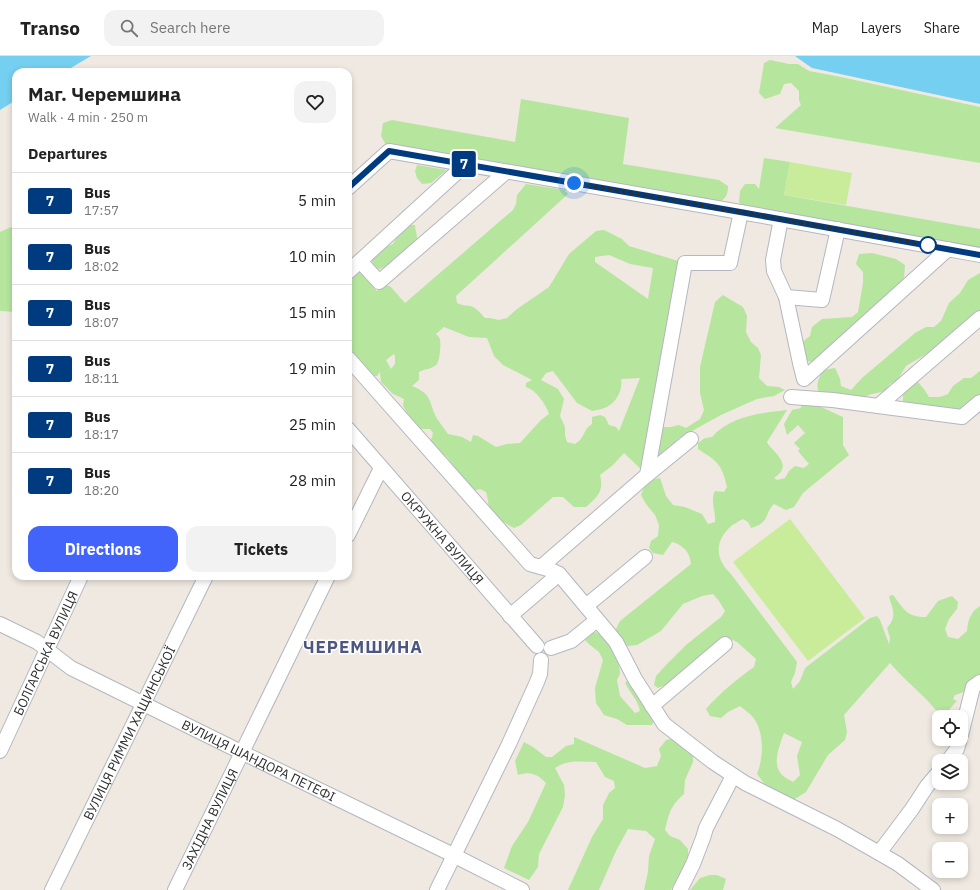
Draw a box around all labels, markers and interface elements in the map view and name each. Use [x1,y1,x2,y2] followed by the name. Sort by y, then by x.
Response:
[104,10,384,46] search box
[20,16,80,40] text: Transo
[118,17,140,39] icon: search
[150,18,231,37] text: Search here
[812,19,839,37] text: Map
[861,19,902,37] text: Layers
[924,19,960,37] text: Share
[294,81,336,123] button: heart
[28,82,181,106] text: Маг. Черемшина
[28,109,148,126] text: Walk · 4 min · 250 m
[28,144,107,163] text: Departures
[451,151,477,177] line badge: 7
[460,155,468,173] text: 7
[564,173,584,193] your location
[84,183,111,202] text: Bus
[298,191,336,210] text: 5 min
[46,192,54,210] text: 7
[84,202,119,219] text: 17:57
[919,236,937,254] unlabelled marker
[84,239,111,258] text: Bus
[289,247,336,266] text: 10 min
[46,248,54,266] text: 7
[84,258,119,275] text: 18:02
[84,295,111,314] text: Bus
[289,303,336,322] text: 15 min
[46,304,54,322] text: 7
[84,314,119,331] text: 18:07
[84,351,111,370] text: Bus
[289,359,336,378] text: 19 min
[46,360,54,378] text: 7
[84,370,119,387] text: 18:11
[84,407,111,426] text: Bus
[289,415,336,434] text: 25 min
[46,416,54,434] text: 7
[84,426,119,443] text: 18:17
[84,463,111,482] text: Bus
[289,471,336,490] text: 28 min
[46,472,54,490] text: 7
[84,482,119,499] text: 18:20
[397,488,487,588] street label: ОКРУЖНА ВУЛИЦЯ
[28,526,178,572] button: Directions
[186,526,336,572] button: Tickets
[10,588,82,718] street label: БОЛГАРСЬКА ВУЛИЦЯ
[303,636,423,658] district label: ЧЕРЕМШИНА
[80,643,179,823] street label: ВУЛИЦЯ РИММИ ХАЩИНСЬКОЇ
[932,710,968,878] map controls
[932,710,968,746] button: locate
[179,716,338,805] street label: ВУЛИЦЯ ШАНДОРА ПЕТЕФІ
[932,754,968,790] button: layers
[178,766,242,873] street label: ЗАХІДНА ВУЛИЦЯ
[932,798,968,834] button: +
[932,842,968,878] button: −

